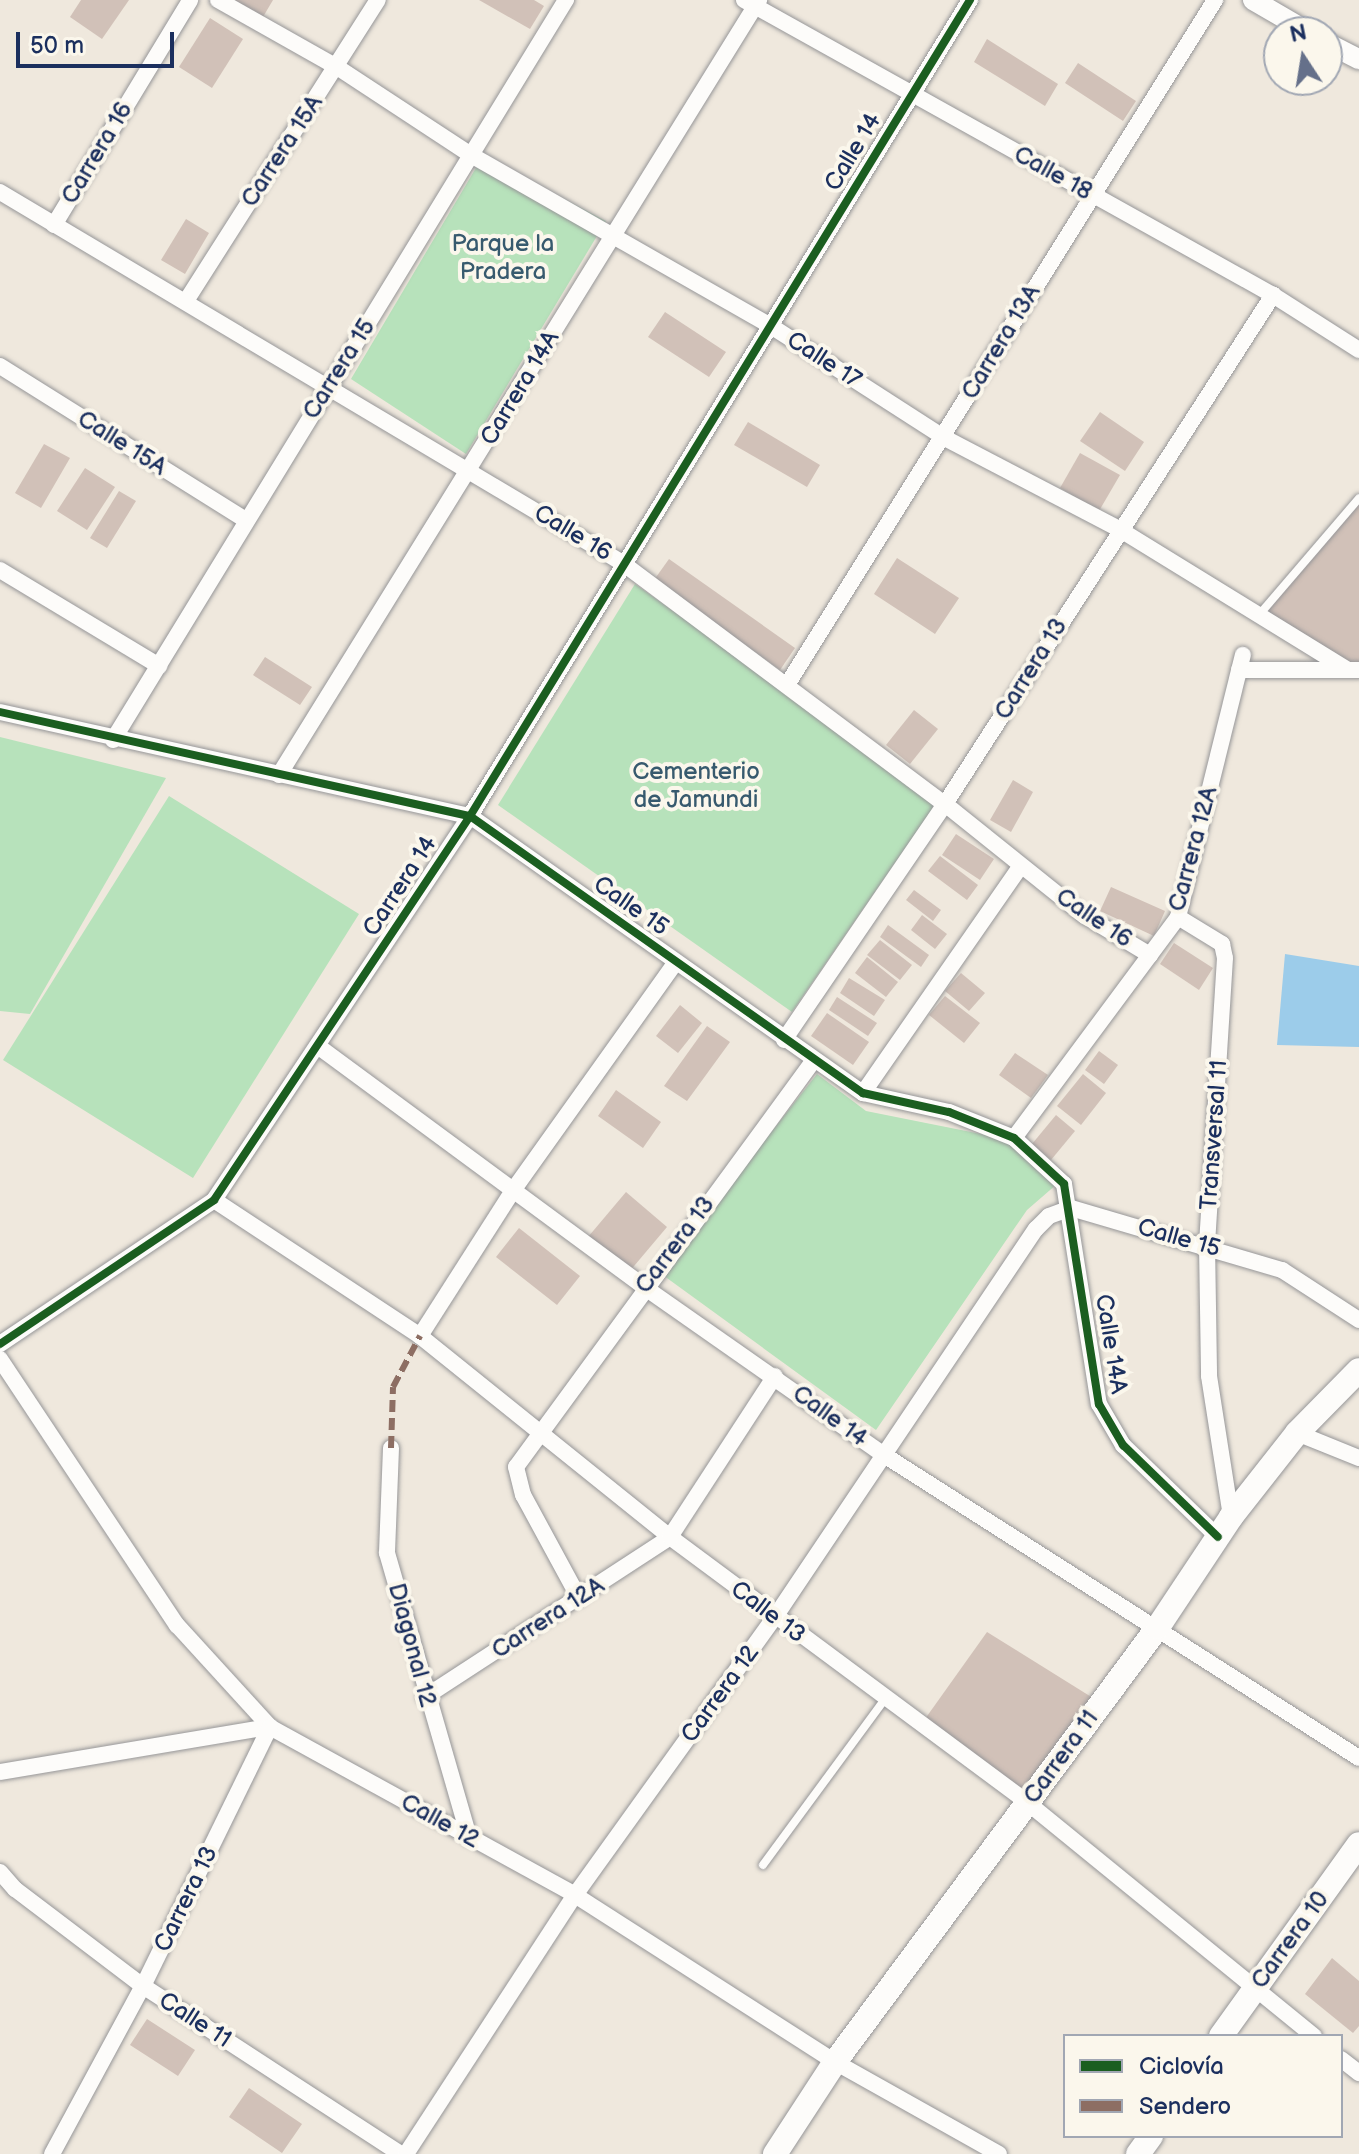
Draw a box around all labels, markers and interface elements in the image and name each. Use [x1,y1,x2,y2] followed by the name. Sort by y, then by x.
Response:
[20,16,178,66] scale bar
[1263,16,1343,96] north arrow
[1287,19,1309,49] text: N
[30,31,84,60] text: 50 m
[235,90,329,212] street label: Carrera 15A
[55,97,139,209] street label: Carrera 16
[819,108,887,196] street label: Calle 14
[1009,140,1097,206] street label: Calle 18
[452,230,554,286] park label: Parque la Pradera
[956,279,1046,405] street label: Carrera 13A
[297,313,381,425] street label: Carrera 15
[475,325,565,451] street label: Carrera 14A
[781,325,867,395] street label: Calle 17
[72,404,172,482] street label: Calle 15A
[529,499,617,567] street label: Calle 16
[989,613,1073,725] street label: Carrera 13
[632,758,760,814] park label: Cementerio de Jamundi
[1163,783,1223,915] street label: Carrera 12A
[357,830,443,942] street label: Carrera 14
[588,870,674,942] street label: Calle 15
[1050,882,1138,954] street label: Calle 16
[1194,1059,1234,1211] street label: Transversal 11
[629,1191,721,1299] street label: Carrera 13
[1134,1212,1224,1264] street label: Calle 15
[1089,1292,1133,1396] street label: Calle 14A
[787,1379,873,1453] street label: Calle 14
[486,1571,610,1665] street label: Carrera 12A
[725,1575,811,1649] street label: Calle 13
[382,1580,442,1710] street label: Diagonal 12
[675,1640,765,1748] street label: Carrera 12
[1017,1705,1105,1809] street label: Carrera 11
[396,1788,484,1854] street label: Calle 12
[148,1841,224,1957] street label: Carrera 13
[1245,1886,1335,1994] street label: Carrera 10
[153,1986,237,2054] street label: Calle 11
[1063,2034,1343,2138] legend
[1139,2052,1224,2081] text: Ciclovía
[1139,2092,1231,2121] text: Sendero

